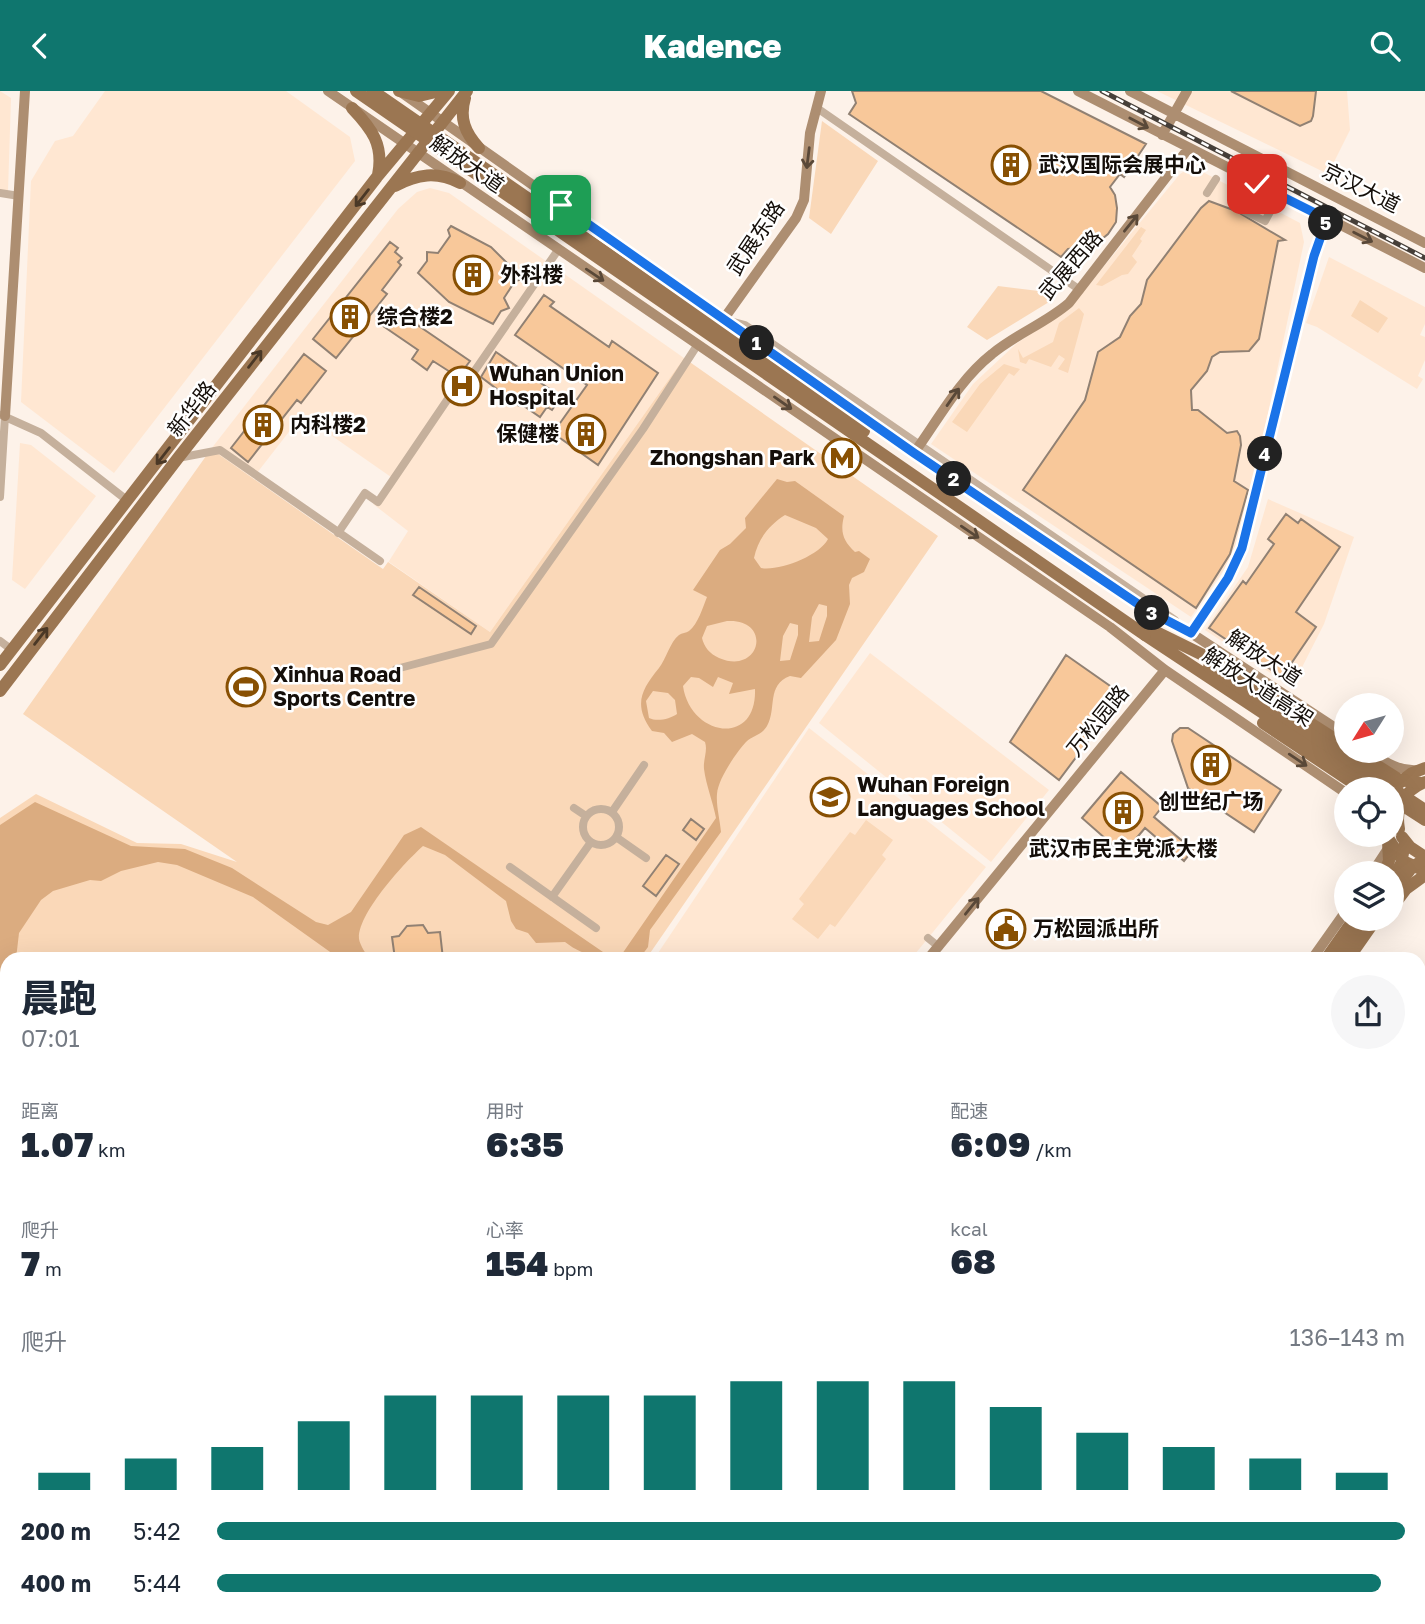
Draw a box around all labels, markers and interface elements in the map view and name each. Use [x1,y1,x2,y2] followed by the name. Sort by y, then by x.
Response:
[21,27,59,65] icon: back
[644,27,781,65] text: Kadence
[1366,27,1404,65] icon: search
[1128,116,1148,130] one-way arrow
[426,128,509,198] street label: 解放大道
[990,144,1032,186] building icon: 武汉国际会展中心
[801,146,814,169] one-way arrow
[1038,151,1206,177] place label: 武汉国际会展中心
[1227,154,1287,214] pin
[1318,156,1405,218] street label: 京汉大道
[1238,165,1276,203] icon: check
[531,175,591,235] pin
[542,186,580,224] icon: arrive
[354,188,369,206] one-way arrow
[721,195,789,280] street label: 武展东路
[1308,205,1344,241] pin: 5
[1320,211,1331,234] text: 5
[1124,214,1139,233] one-way arrow
[1033,224,1108,305] street label: 武展西路
[1352,230,1373,244] one-way arrow
[452,254,494,296] building icon: 外科楼
[500,261,563,287] place label: 外科楼
[585,268,604,282] one-way arrow
[329,296,371,338] building icon: 综合楼2
[377,303,453,329] place label: 综合楼2
[740,325,774,361] pin: 1
[752,331,761,354] text: 1
[248,351,263,369] one-way arrow
[489,360,624,410] place label: Wuhan Union Hospital
[441,365,483,407] hospital icon: Wuhan Union Hospital
[162,376,221,441] street label: 新华路
[946,388,960,407] one-way arrow
[773,396,792,410] one-way arrow
[242,404,284,446] building icon: 内科楼2
[290,411,366,437] place label: 内科楼2
[565,413,607,455] building icon: 保健楼
[496,420,559,446] place label: 保健楼
[821,437,863,479] metro station icon: Zhongshan Park
[1248,437,1282,471] pin: 4
[1259,442,1270,465] text: 4
[650,444,815,470] place label: Zhongshan Park
[156,446,171,464] one-way arrow
[936,461,972,497] pin: 2
[948,467,959,490] text: 2
[960,525,979,539] one-way arrow
[1134,595,1170,631] pin: 3
[1146,601,1157,624] text: 3
[1222,623,1307,691] street label: 解放大道
[33,627,48,646] one-way arrow
[1199,641,1318,731] street label: 解放大道高架
[273,661,415,711] place label: Xinhua Road Sports Centre
[225,666,267,708] sports icon: Xinhua Road Sports Centre
[1061,680,1134,761] street label: 万松园路
[1334,693,1404,763] north arrow
[1334,693,1404,931] map controls
[1190,744,1232,786] building icon: 创世纪广场
[1288,752,1307,767] one-way arrow
[857,771,1045,821] place label: Wuhan Foreign Languages School
[809,776,851,818] school or university icon: Wuhan Foreign Languages School
[1334,777,1404,847] button: locate
[1159,788,1264,814] place label: 创世纪广场
[1102,791,1144,833] building icon: 武汉市民主党派大楼
[1029,835,1218,861] place label: 武汉市民主党派大楼
[1334,861,1404,931] button: layers
[964,898,979,916] one-way arrow
[985,908,1027,950] public building icon: 万松园派出所
[1033,915,1159,941] place label: 万松园派出所
[21,975,97,1020] text: 晨跑
[1331,975,1405,1049] button: share
[21,1024,80,1052] text: 07:01
[21,1099,59,1122] text: 距离
[486,1099,524,1122] text: 用时
[950,1099,988,1122] text: 配速
[21,1123,93,1165] text: 1.07
[486,1123,564,1165] text: 6:35
[950,1123,1030,1165] text: 6:09
[93,1138,126,1161] text: km
[1030,1138,1072,1161] text: /km
[950,1217,988,1240] text: kcal
[21,1218,59,1241] text: 爬升
[486,1218,524,1241] text: 心率
[950,1240,996,1282] text: 68
[21,1242,40,1284] text: 7
[486,1242,548,1284] text: 154
[40,1257,62,1280] text: m
[548,1257,593,1280] text: bpm
[1290,1323,1405,1351] text: 136–143 m
[21,1327,67,1355] text: 爬升
[21,1517,91,1545] text: 200 m
[133,1517,181,1545] text: 5:42
[21,1569,91,1597] text: 400 m
[133,1569,181,1597] text: 5:44

